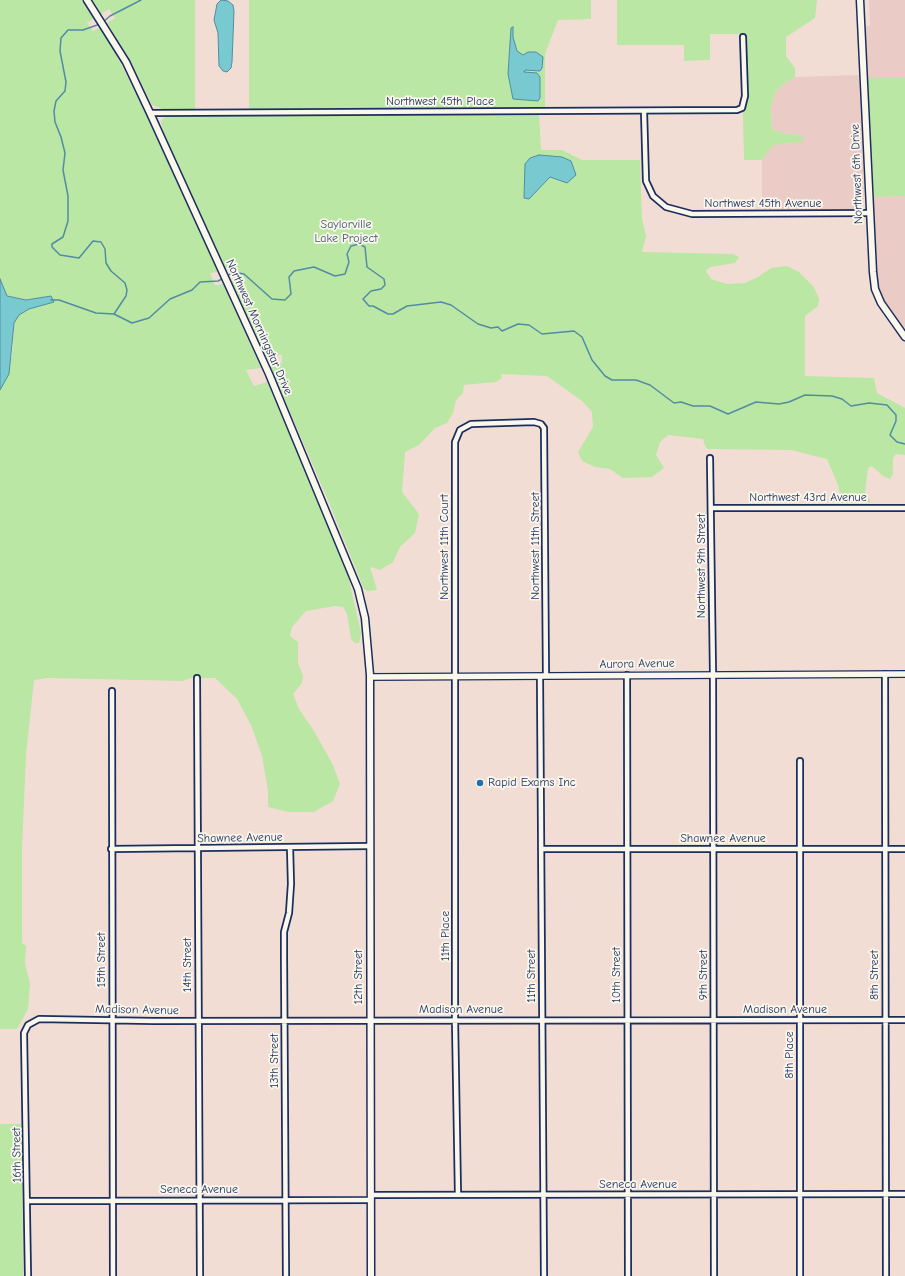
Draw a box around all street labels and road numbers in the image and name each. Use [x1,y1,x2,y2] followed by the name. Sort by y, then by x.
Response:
[386,95,494,109] street label: Northwest 45th Place
[848,124,866,224] street label: Northwest 6th Drive
[705,197,821,211] street label: Northwest 45th Avenue
[223,257,295,397] street label: Northwest Morningstar Drive
[749,491,867,505] street label: Northwest 43rd Avenue
[529,492,543,600] street label: Northwest 11th Street
[438,494,452,600] street label: Northwest 11th Court
[695,514,709,618] street label: Northwest 9th Street
[599,656,675,672] street label: Aurora Avenue
[197,830,283,846] street label: Shawnee Avenue
[680,832,766,846] street label: Shawnee Avenue
[439,911,453,961] street label: 11th Place
[95,932,109,988] street label: 15th Street
[181,938,195,992] street label: 14th Street
[610,947,624,1003] street label: 10th Street
[525,949,539,1003] street label: 11th Street
[352,950,366,1004] street label: 12th Street
[697,950,711,1000] street label: 9th Street
[868,950,882,1000] street label: 8th Street
[95,1002,179,1018] street label: Madison Avenue
[419,1003,503,1017] street label: Madison Avenue
[743,1003,827,1017] street label: Madison Avenue
[783,1031,797,1079] street label: 8th Place
[268,1034,282,1088] street label: 13th Street
[9,1127,25,1183] street label: 16th Street
[599,1178,677,1192] street label: Seneca Avenue
[160,1183,238,1197] street label: Seneca Avenue

